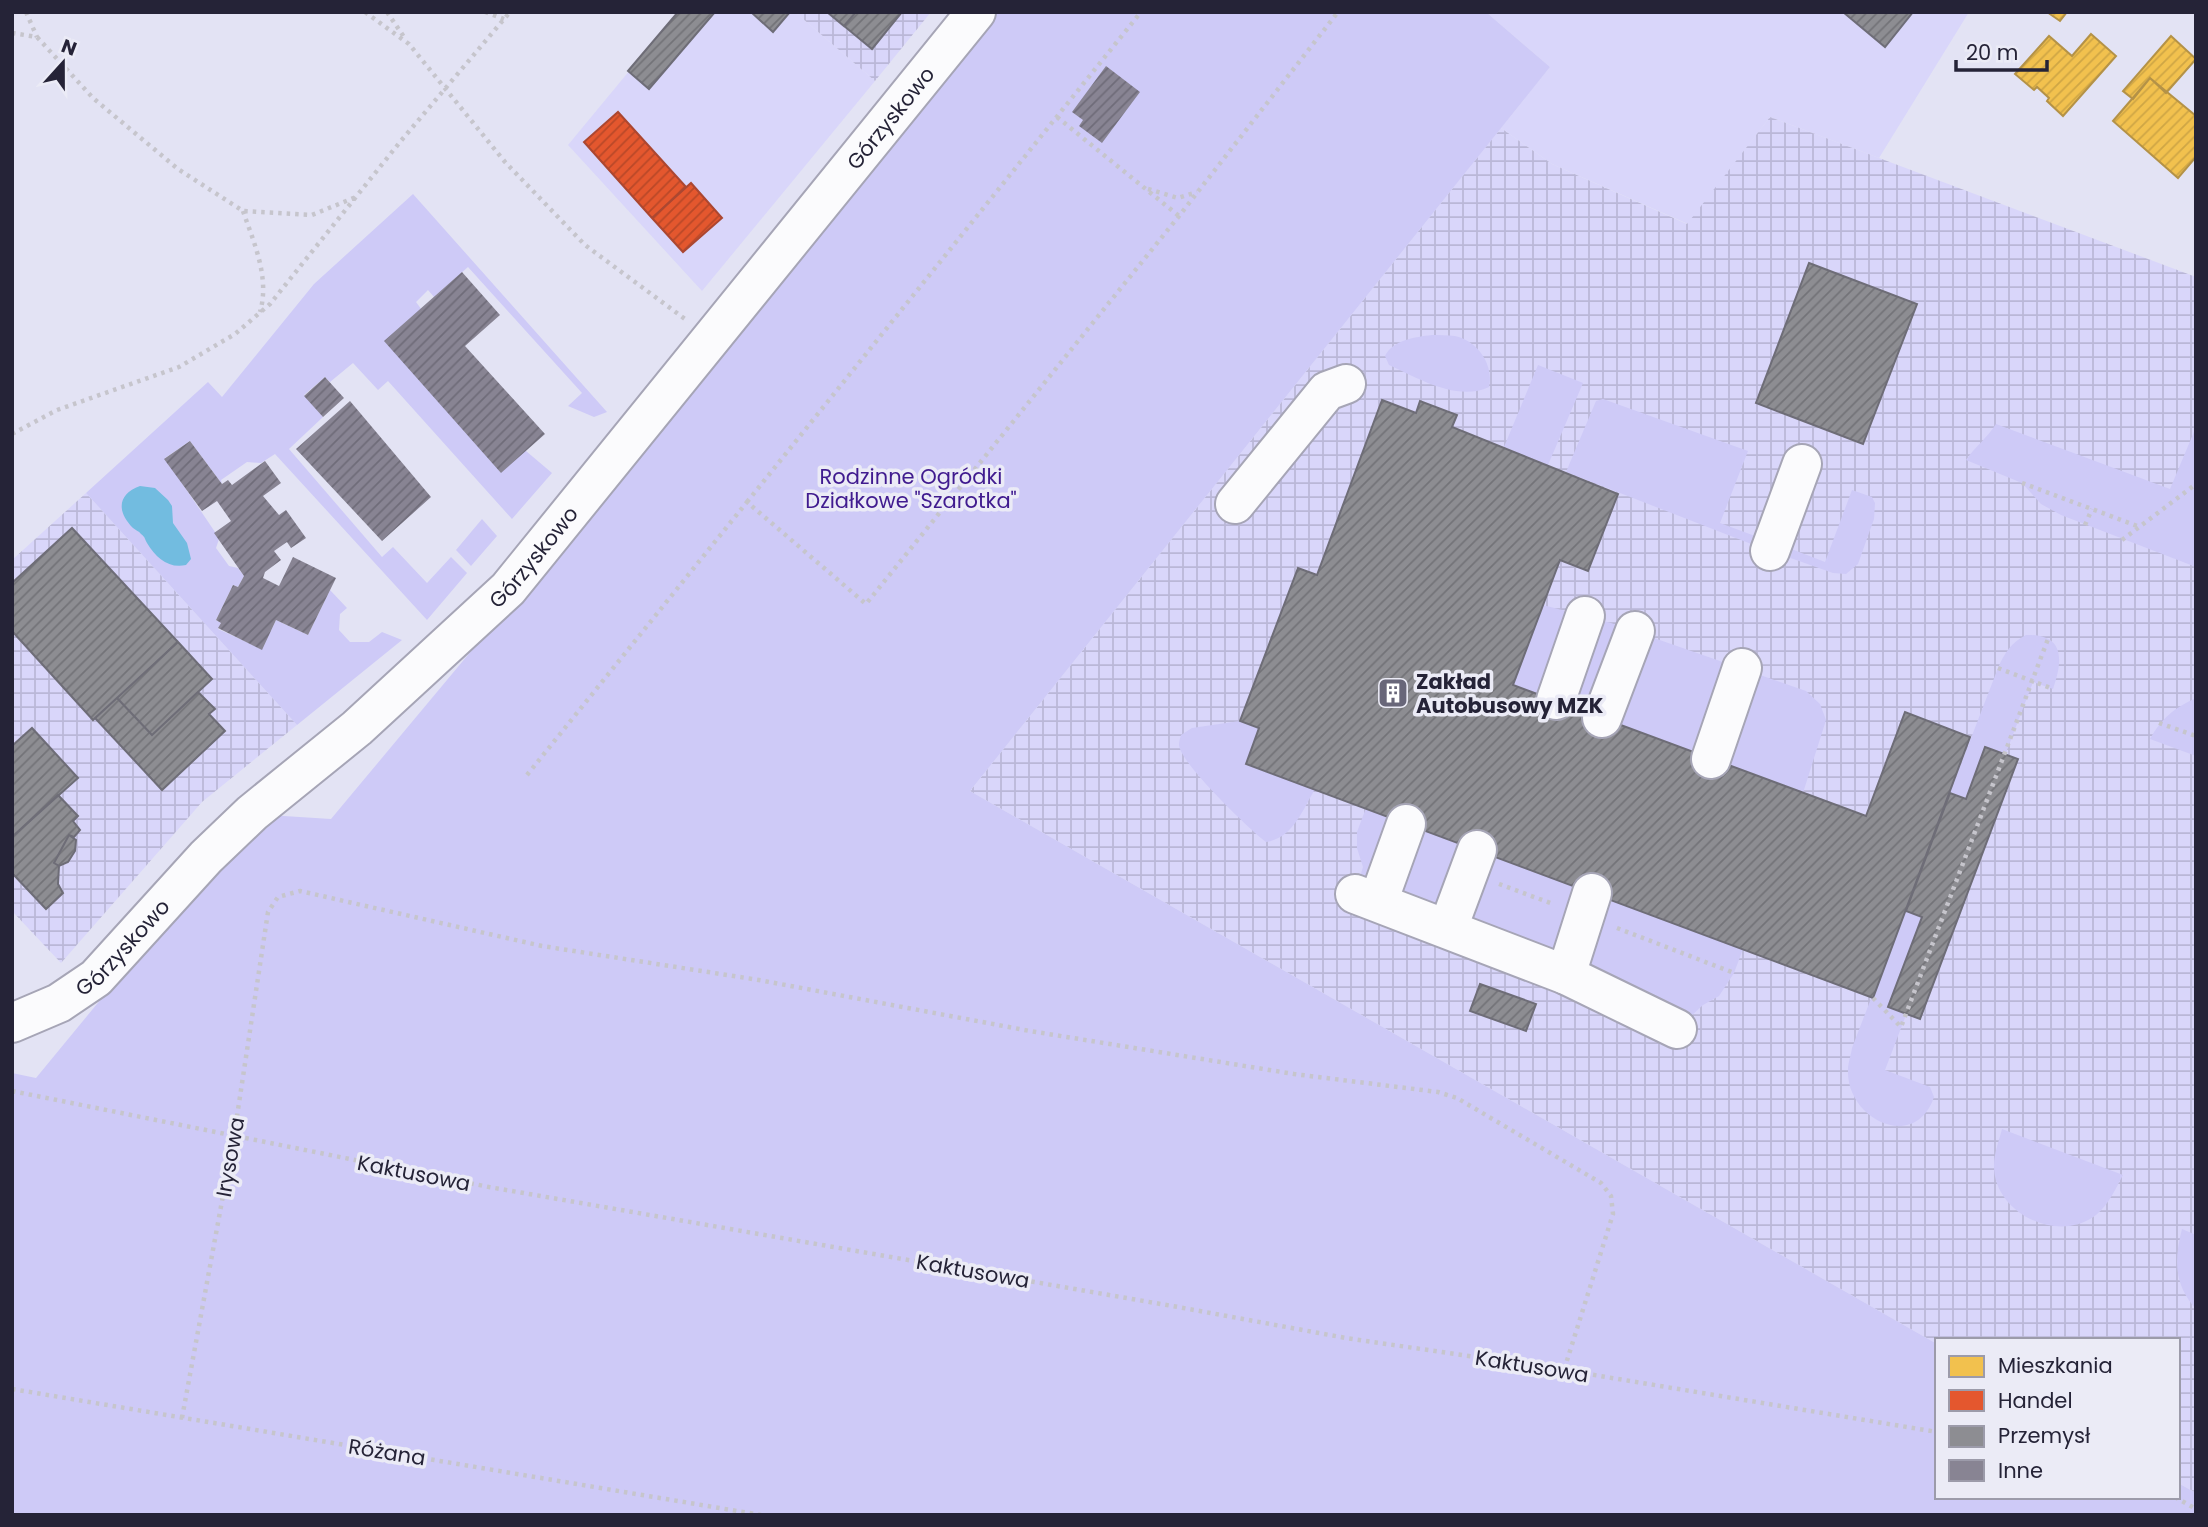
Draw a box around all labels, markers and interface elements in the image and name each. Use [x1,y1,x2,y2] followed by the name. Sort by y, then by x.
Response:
[28,28,98,98] north arrow
[1956,28,2047,72] scale bar
[57,32,80,63] text: N
[1966,38,2019,67] text: 20 m
[840,60,941,175] street label: Górzyskowo
[805,462,1017,515] park label: Rodzinne Ogródki Działkowe "Szarotka"
[482,500,584,614] street label: Górzyskowo
[1416,667,1604,720] place label: Zakład Autobusowy MZK
[1376,676,1410,710] building icon: Zakład Autobusowy MZK
[69,892,176,1002] street label: Górzyskowo
[209,1115,251,1199] street label: Irysowa
[355,1148,473,1198] street label: Kaktusowa
[914,1247,1032,1295] street label: Kaktusowa
[1935,1338,2180,1499] legend
[1473,1343,1591,1389] street label: Kaktusowa
[1998,1351,2113,1380] text: Mieszkania
[1998,1386,2073,1415] text: Handel
[1998,1421,2091,1450] text: Przemysł
[346,1432,428,1472] street label: Różana
[1998,1456,2043,1485] text: Inne

